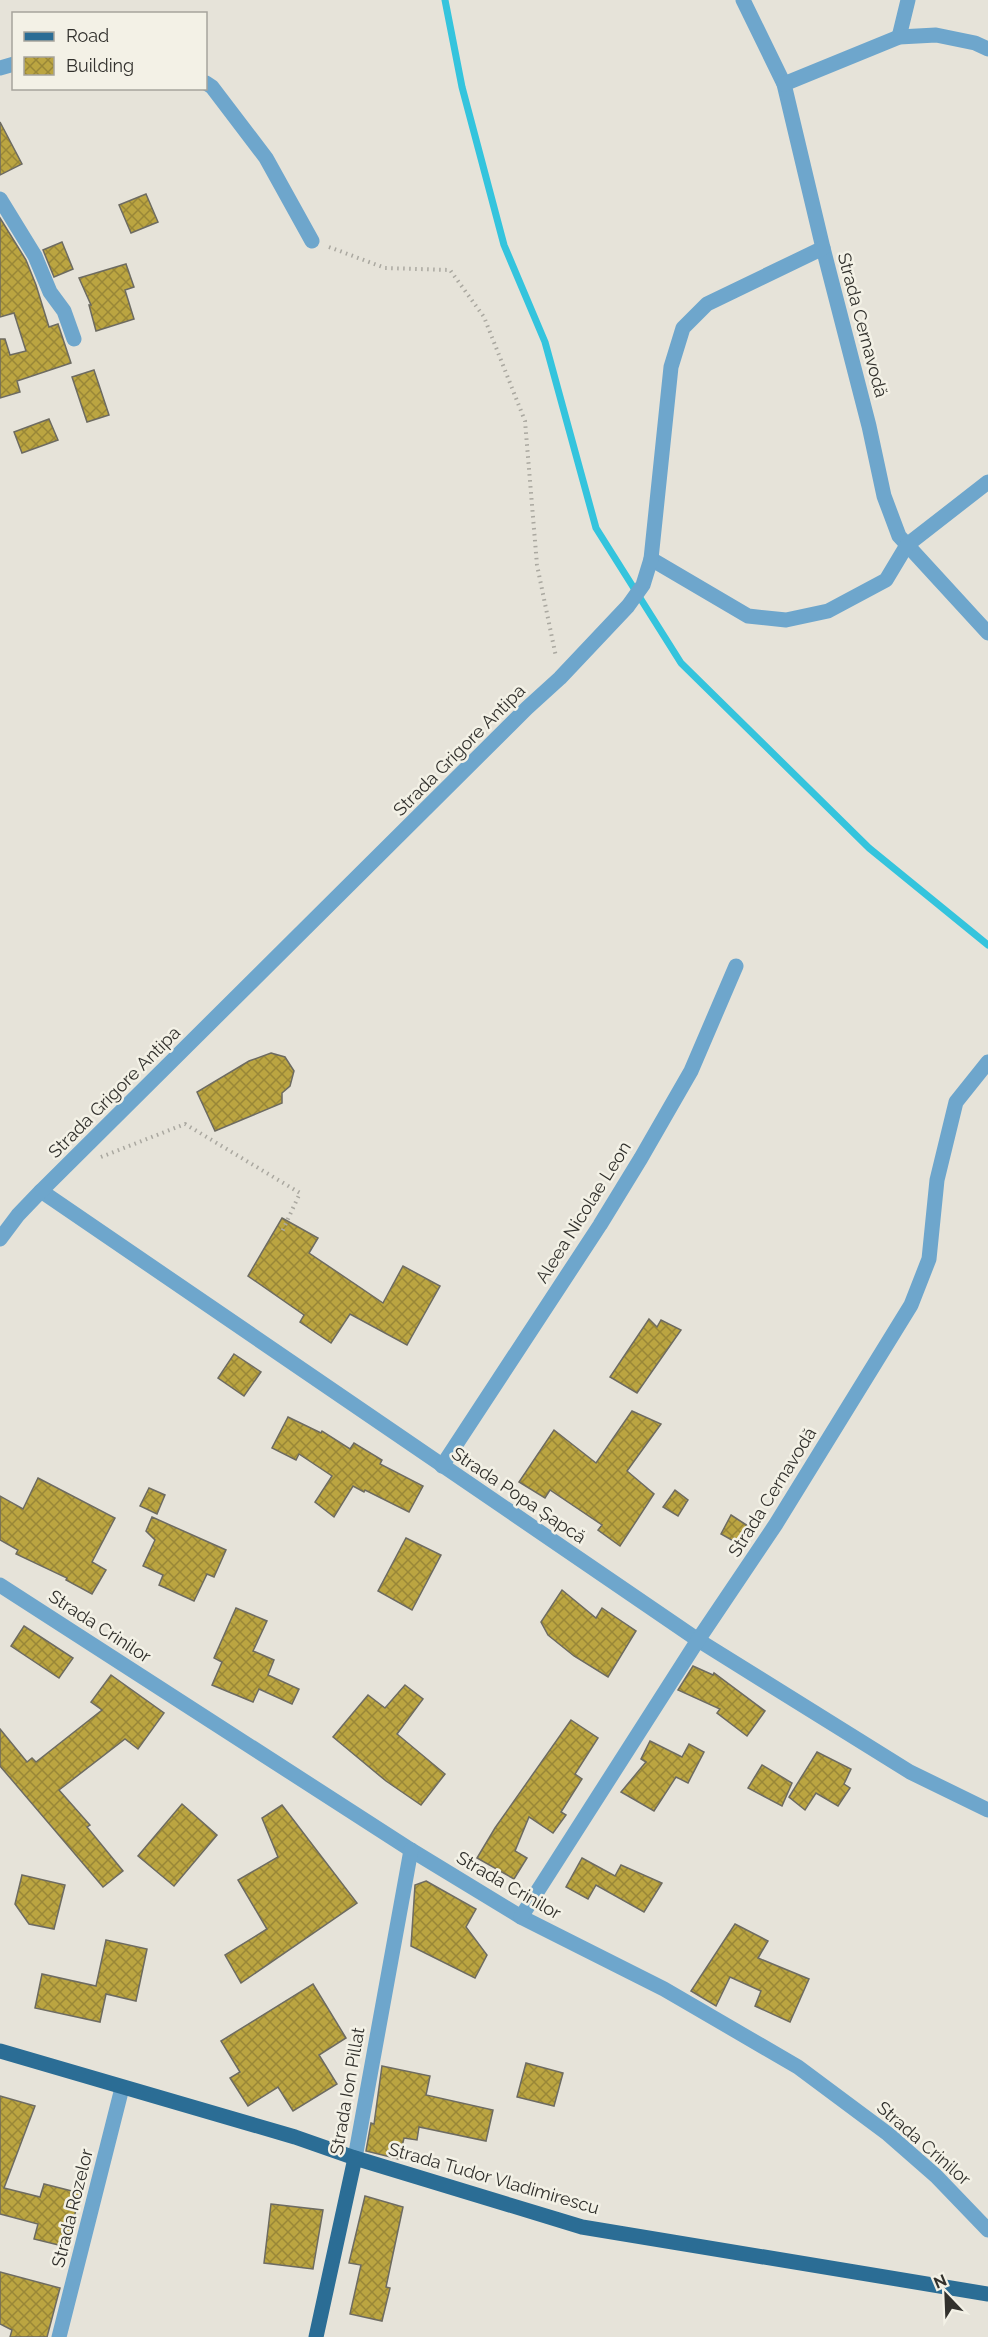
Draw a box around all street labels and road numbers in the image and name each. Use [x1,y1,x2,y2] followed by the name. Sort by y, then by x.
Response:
[834,250,892,400] street label: Strada Cernavodă
[389,680,529,820] street label: Strada Grigore Antipa
[44,1022,184,1162] street label: Strada Grigore Antipa
[531,1137,635,1287] street label: Aleea Nicolae Leon
[724,1423,820,1561] street label: Strada Cernavodă
[448,1442,590,1548] street label: Strada Popa Șapcă
[45,1585,156,1667] street label: Strada Crinilor
[453,1847,566,1924] street label: Strada Crinilor
[325,2026,369,2156] street label: Strada Ion Pillat
[873,2097,976,2190] street label: Strada Crinilor
[386,2138,602,2218] street label: Strada Tudor Vladimirescu
[47,2146,97,2270] street label: Strada Rozelor

